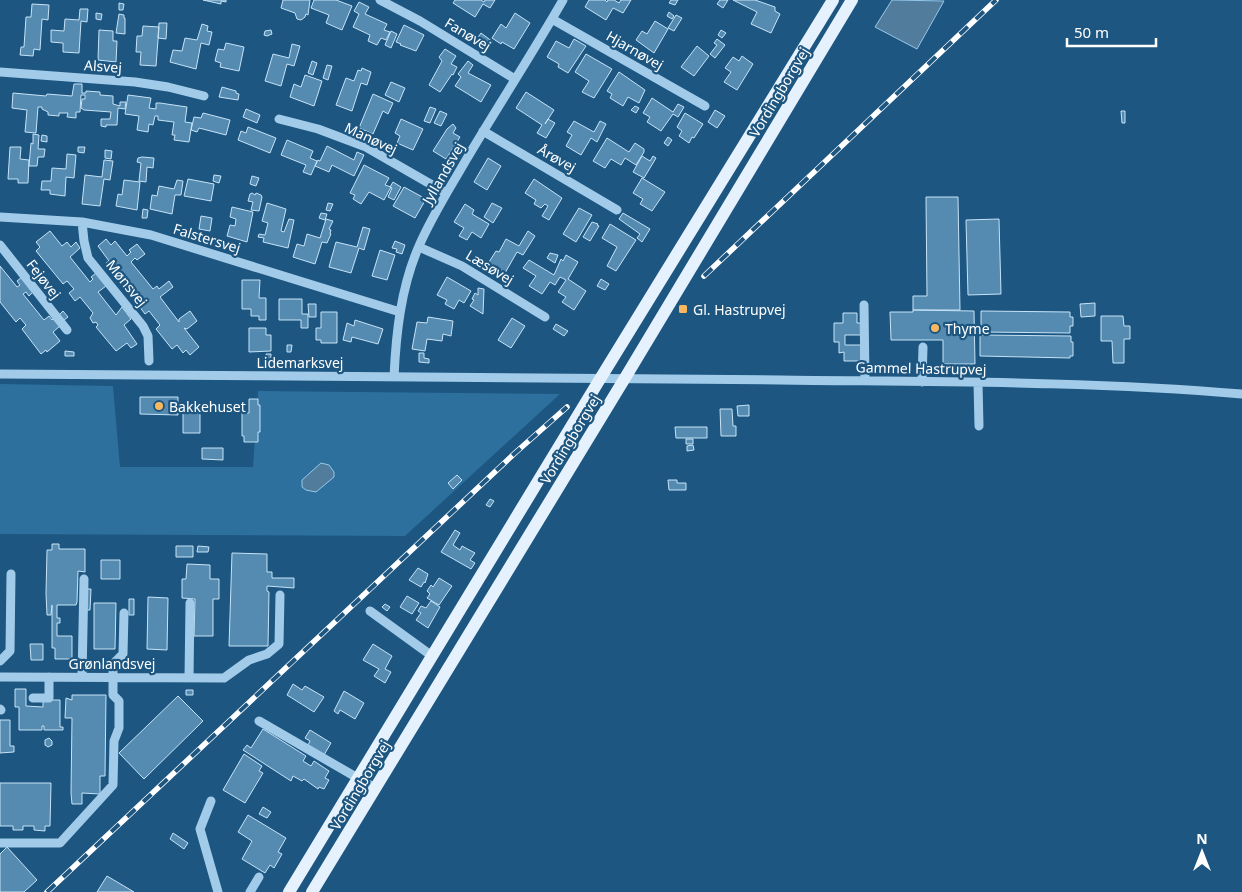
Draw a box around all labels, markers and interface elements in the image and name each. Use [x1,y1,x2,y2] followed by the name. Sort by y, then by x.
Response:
[441,13,495,55] street label: Fanøvej
[1067,15,1156,47] scale bar
[1074,22,1109,42] text: 50 m
[603,26,667,74] street label: Hjarnøvej
[745,44,813,140] street label: Vordingborgvej
[83,55,123,77] street label: Alsvej
[342,118,400,158] street label: Manøvej
[417,139,468,209] street label: Jyllandsvej
[534,139,580,177] street label: Årøvej
[171,219,243,257] street label: Falstersvej
[462,245,518,289] street label: Læsøvej
[22,255,66,303] street label: Fejøvej
[102,256,152,310] street label: Mønsvej
[693,300,786,319] place label: Gl. Hastrupvej
[677,303,689,315] marker: Gl. Hastrupvej
[945,319,990,338] place label: Thyme
[929,322,941,334] marker: Thyme
[257,353,343,372] street label: Lidemarksvej
[855,357,987,379] street label: Gammel Hastrupvej
[536,391,604,487] street label: Vordingborgvej
[169,397,246,416] place label: Bakkehuset
[153,400,165,412] marker: Bakkehuset
[69,654,155,673] street label: Grønlandsvej
[326,737,394,833] street label: Vordingborgvej
[1177,827,1227,877] north arrow
[1196,829,1208,848] text: N

